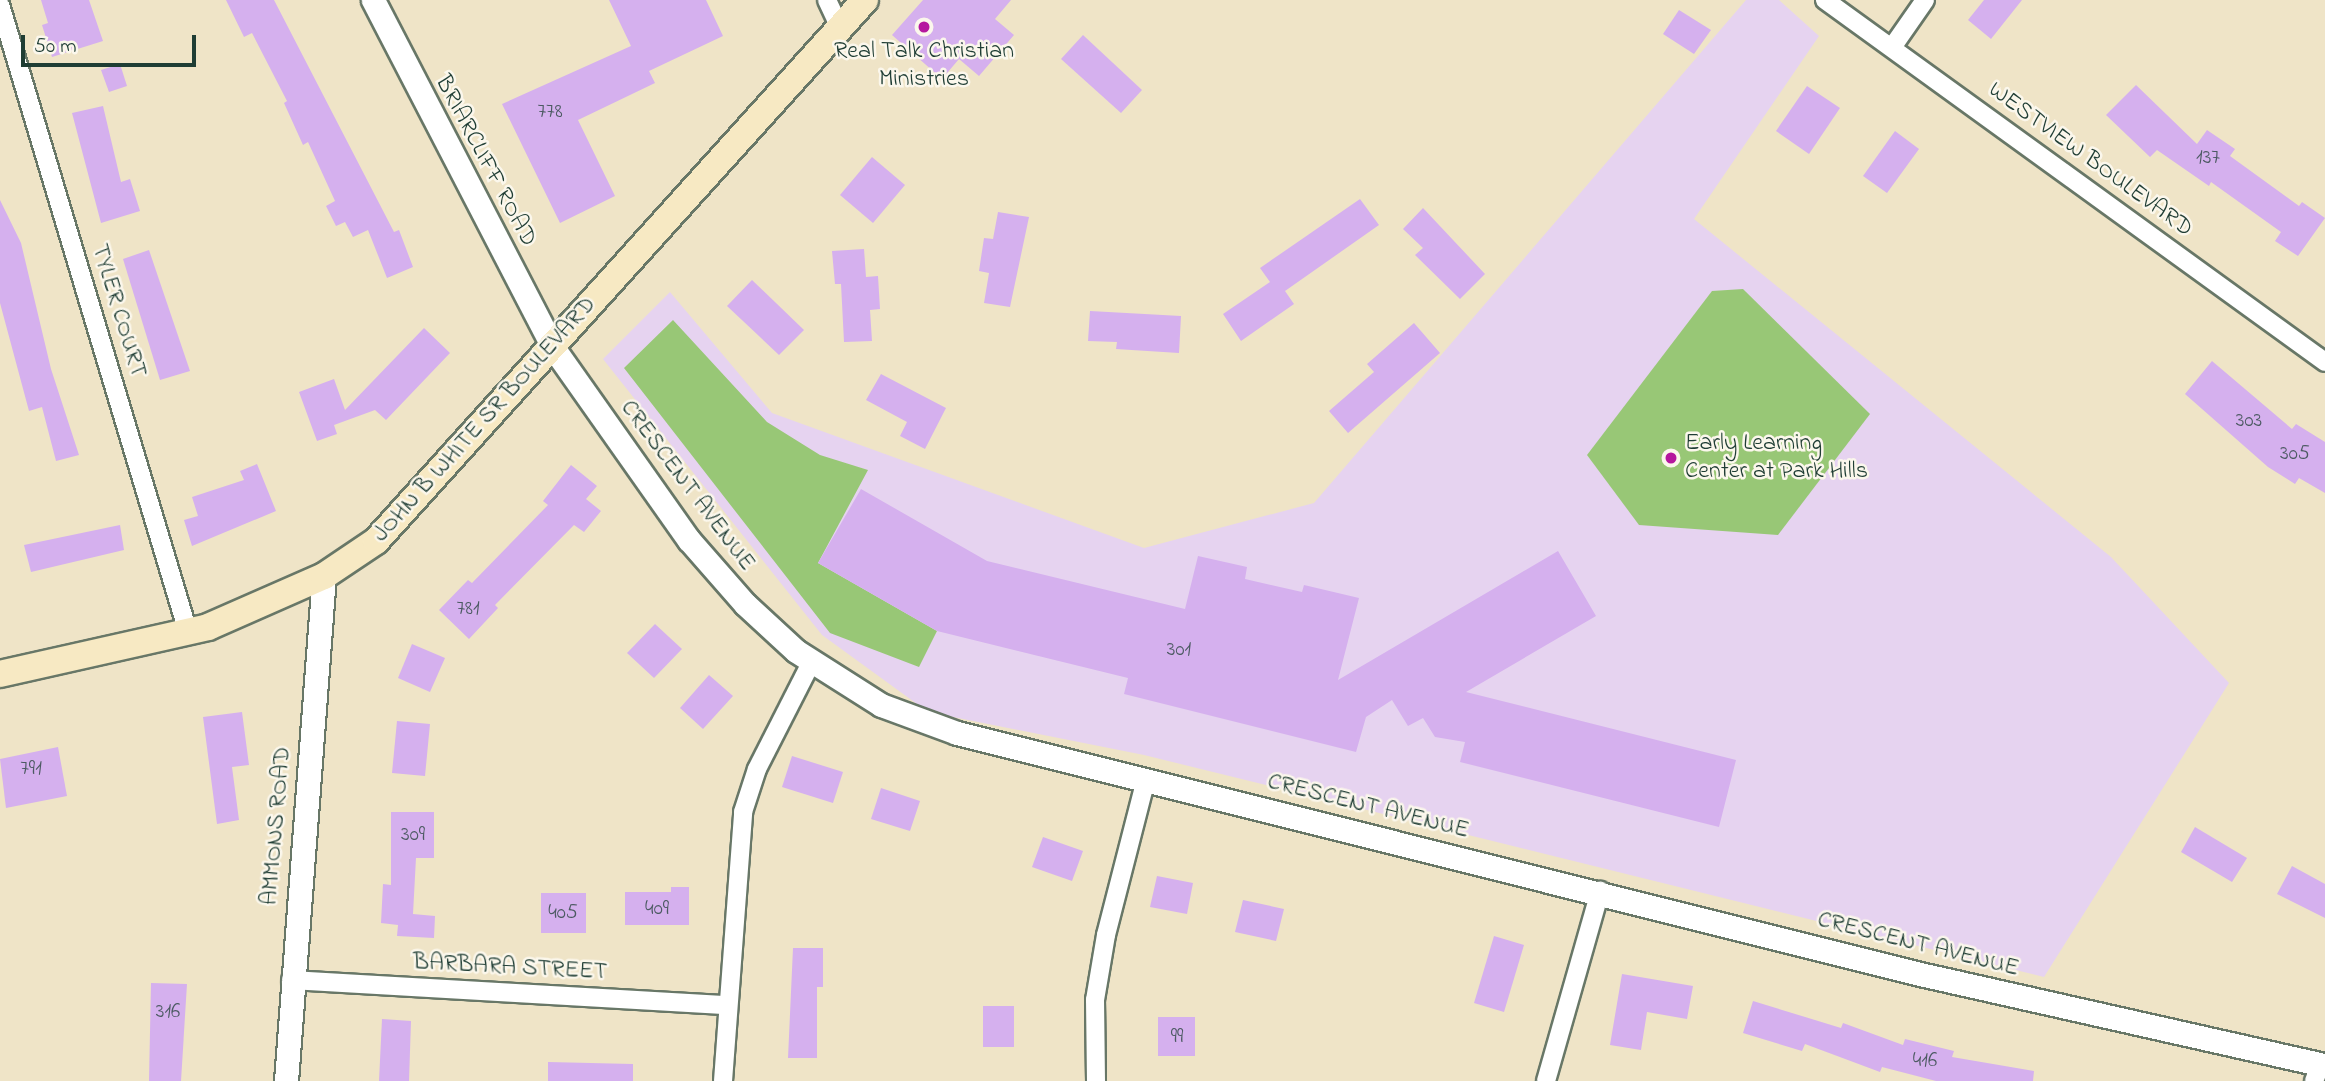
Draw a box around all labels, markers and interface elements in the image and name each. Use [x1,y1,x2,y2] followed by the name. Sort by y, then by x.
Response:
[916,19,932,35] marker: Real Talk Christian Ministries
[24,21,200,65] scale bar
[34,32,77,62] text: 50 m
[834,38,1014,94] place label: Real Talk Christian Ministries
[428,70,542,252] street label: BRIARCLIFF ROAD
[1982,76,2198,244] street label: WESTVIEW BOULEVARD
[537,99,563,125] house number: 778
[2196,145,2220,171] house number: 137
[84,241,152,381] street label: TYLER COURT
[367,291,603,549] street label: JOHN B WHITE SR BOULEVARD
[613,395,761,577] street label: CRESCENT AVENUE
[2236,408,2262,434] house number: 303
[1685,430,1868,486] place label: Early Learning Center at Park Hills
[2280,441,2310,467] house number: 305
[1663,450,1679,466] marker: Early Learning Center at Park Hills
[456,596,480,622] house number: 781
[1167,637,1191,663] house number: 301
[256,746,298,906] street label: AMMONS ROAD
[20,756,42,782] house number: 791
[1264,768,1472,846] street label: CRESCENT AVENUE
[401,822,425,848] house number: 309
[645,896,669,922] house number: 409
[548,900,578,926] house number: 405
[1814,906,2022,984] street label: CRESCENT AVENUE
[412,949,608,987] street label: BARBARA STREET
[156,999,180,1025] house number: 316
[1171,1024,1183,1050] house number: 99
[1913,1048,1937,1074] house number: 416

